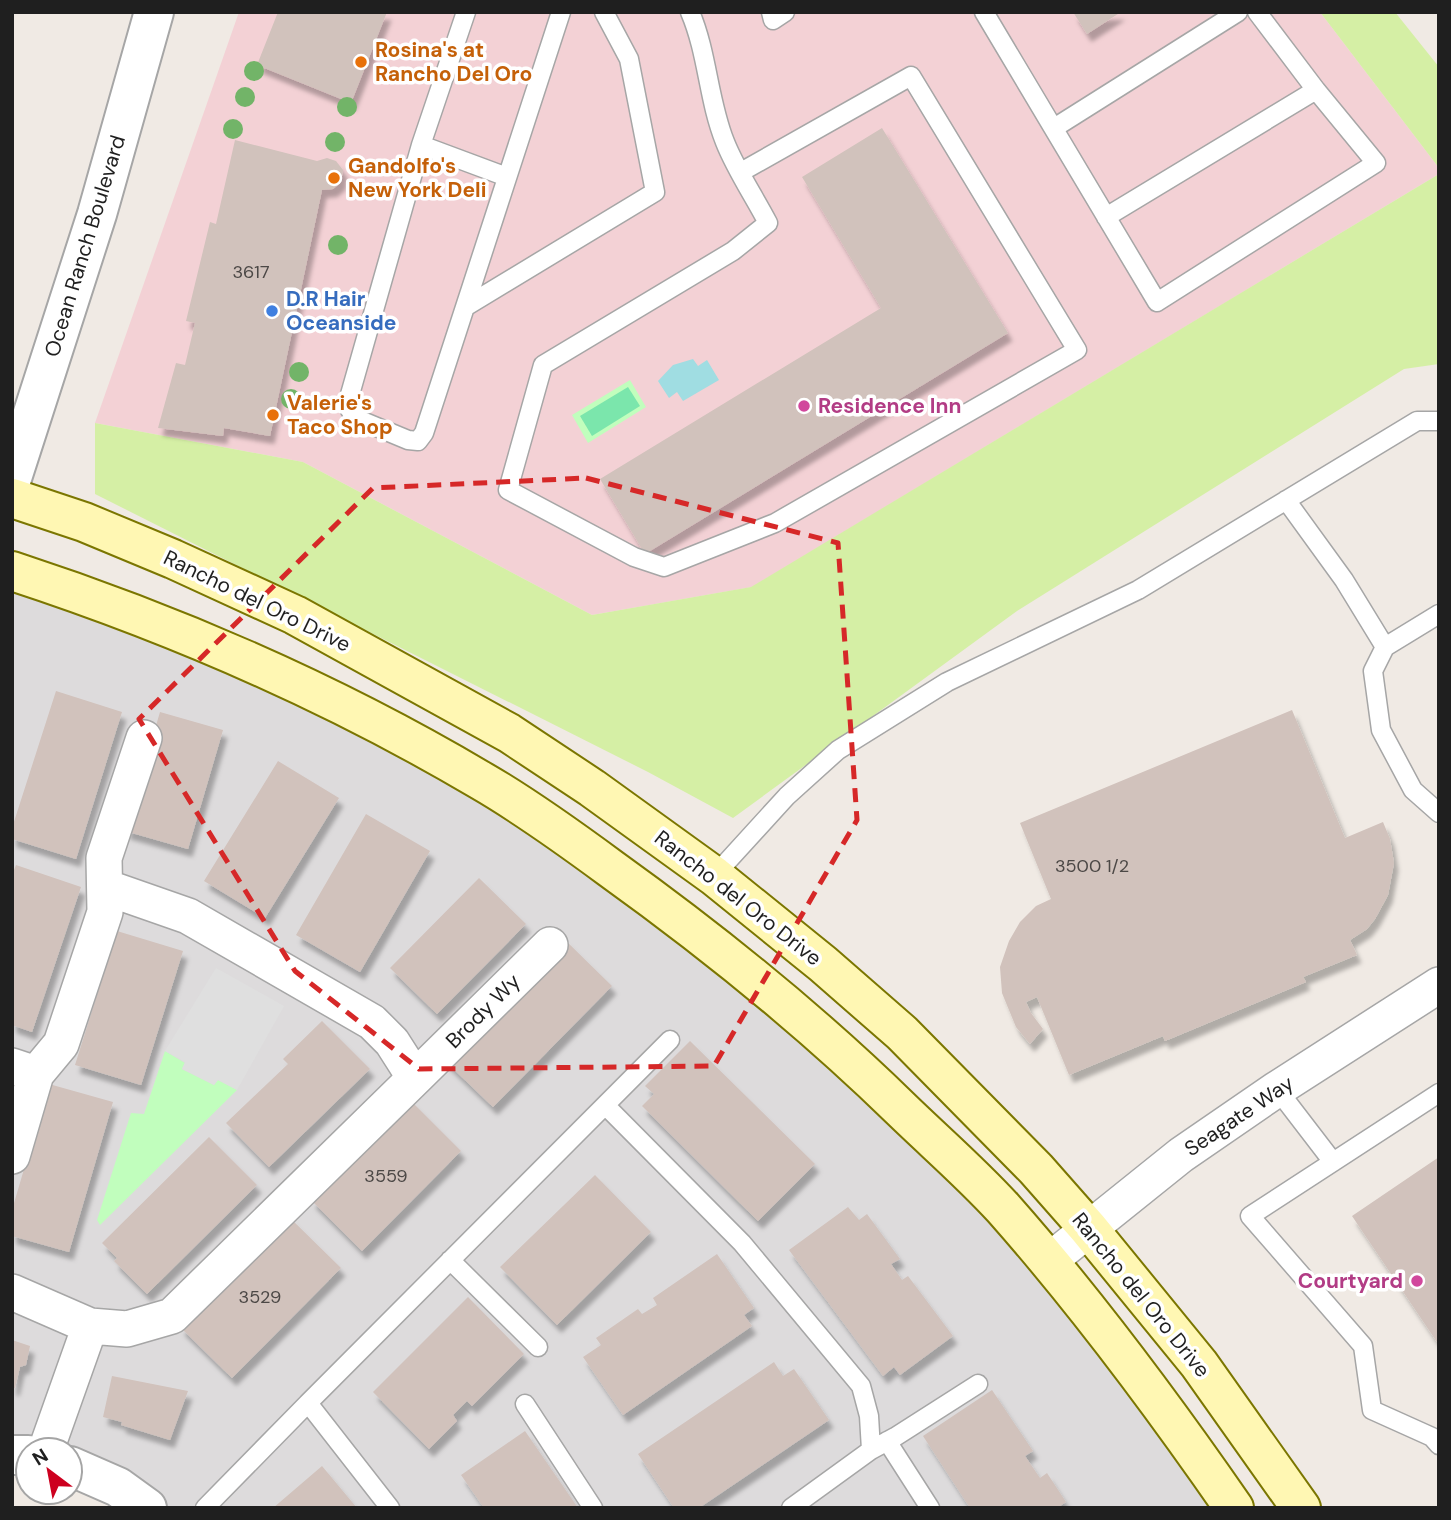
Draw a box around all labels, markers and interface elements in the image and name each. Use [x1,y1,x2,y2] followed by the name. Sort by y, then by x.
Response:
[375,36,532,88] place label: Rosina's at Rancho Del Oro
[353,54,369,70] marker: Rosina's at Rancho Del Oro
[38,132,132,360] street label: Ocean Ranch Boulevard
[348,152,486,204] place label: Gandolfo's New York Deli
[326,170,342,186] marker: Gandolfo's New York Deli
[232,260,270,284] house number: 3617
[286,285,396,337] place label: D.R Hair Oceanside
[264,303,280,319] marker: D.R Hair Oceanside
[287,389,393,441] place label: Valerie's Taco Shop
[818,392,962,420] place label: Residence Inn
[796,398,812,414] marker: Residence Inn
[265,407,281,423] marker: Valerie's Taco Shop
[159,544,355,658] street label: Rancho del Oro Drive
[649,824,827,972] street label: Rancho del Oro Drive
[1055,854,1129,878] house number: 3500 1/2
[440,967,527,1054] street label: Brody Wy
[1179,1069,1299,1163] street label: Seagate Way
[364,1164,408,1188] house number: 3559
[1066,1207,1216,1383] street label: Rancho del Oro Drive
[1298,1267,1403,1295] place label: Courtyard
[1409,1273,1425,1289] marker: Courtyard
[239,1285,281,1309] house number: 3529
[14,1436,84,1506] north arrow
[28,1443,53,1471] text: N

